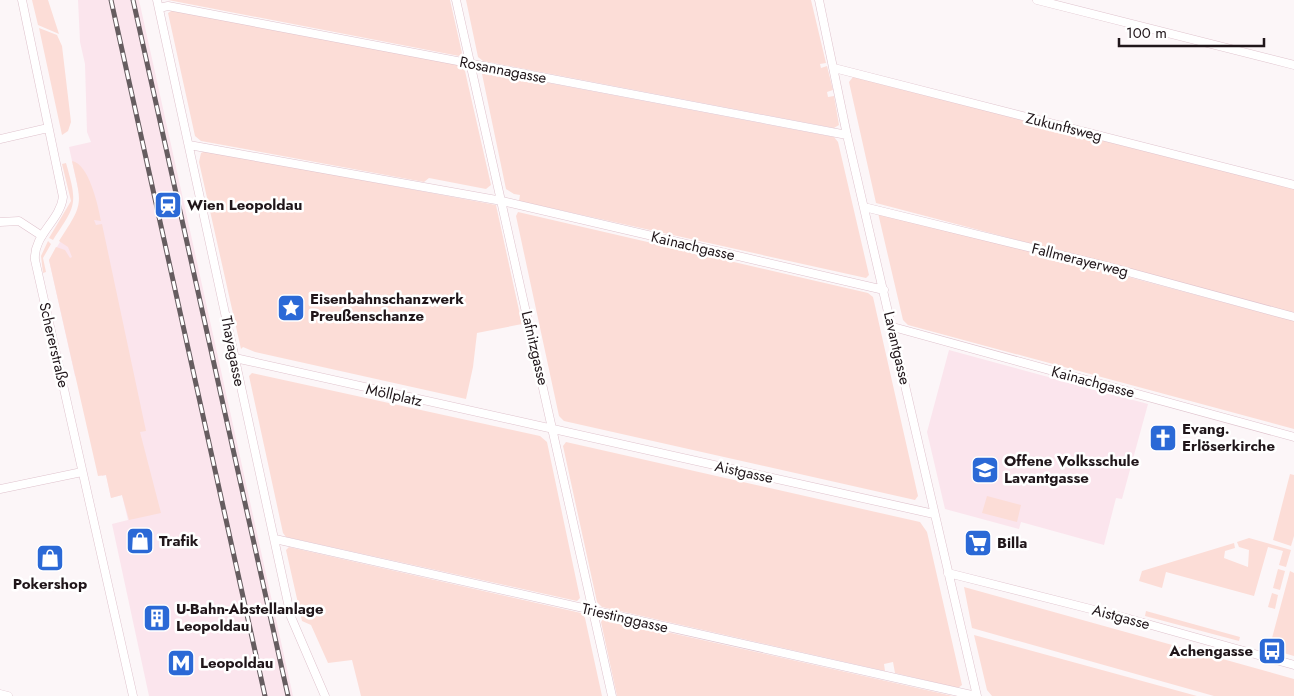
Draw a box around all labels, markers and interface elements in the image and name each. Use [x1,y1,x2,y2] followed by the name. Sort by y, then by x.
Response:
[1119,15,1264,47] scale bar
[1126,22,1167,44] text: 100 m
[458,51,549,89] street label: Rosannagasse
[1024,107,1104,147] street label: Zukunftsweg
[153,190,183,220] station icon: Wien Leopoldau
[187,194,302,216] place label: Wien Leopoldau
[649,226,737,266] street label: Kainachgasse
[1029,237,1131,283] street label: Fallmerayerweg
[310,288,464,327] place label: Eisenbahnschanzwerk Preußenschanze
[276,293,306,323] place icon: Eisenbahnschanzwerk Preußenschanze
[33,300,75,390] street label: Schererstraße
[516,309,554,388] street label: Lafnitzgasse
[878,309,916,387] street label: Lavantgasse
[215,314,251,388] street label: Thayagasse
[1049,360,1137,404] street label: Kainachgasse
[364,378,424,412] street label: Möllplatz
[1182,418,1275,457] place label: Evang. Erlöserkirche
[1148,423,1178,453] church icon: Evang. Erlöserkirche
[1004,450,1140,489] place label: Offene Volksschule Lavantgasse
[713,455,775,489] street label: Aistgasse
[970,455,1000,485] school or university icon: Offene Volksschule Lavantgasse
[125,526,155,556] shop icon: Trafik
[963,528,993,558] supermarket icon: Billa
[159,530,199,552] place label: Trafik
[997,532,1027,554] place label: Billa
[35,543,65,573] shop icon: Pokershop
[13,573,87,595] place label: Pokershop
[580,597,671,639] street label: Triestinggasse
[176,598,324,637] place label: U-Bahn-Abstellanlage Leopoldau
[1090,599,1153,635] street label: Aistgasse
[142,603,172,633] building icon: U-Bahn-Abstellanlage Leopoldau
[1257,636,1287,666] bus stop icon: Achengasse
[1168,640,1253,662] place label: Achengasse
[166,648,196,678] metro station icon: Leopoldau
[200,652,274,674] place label: Leopoldau

